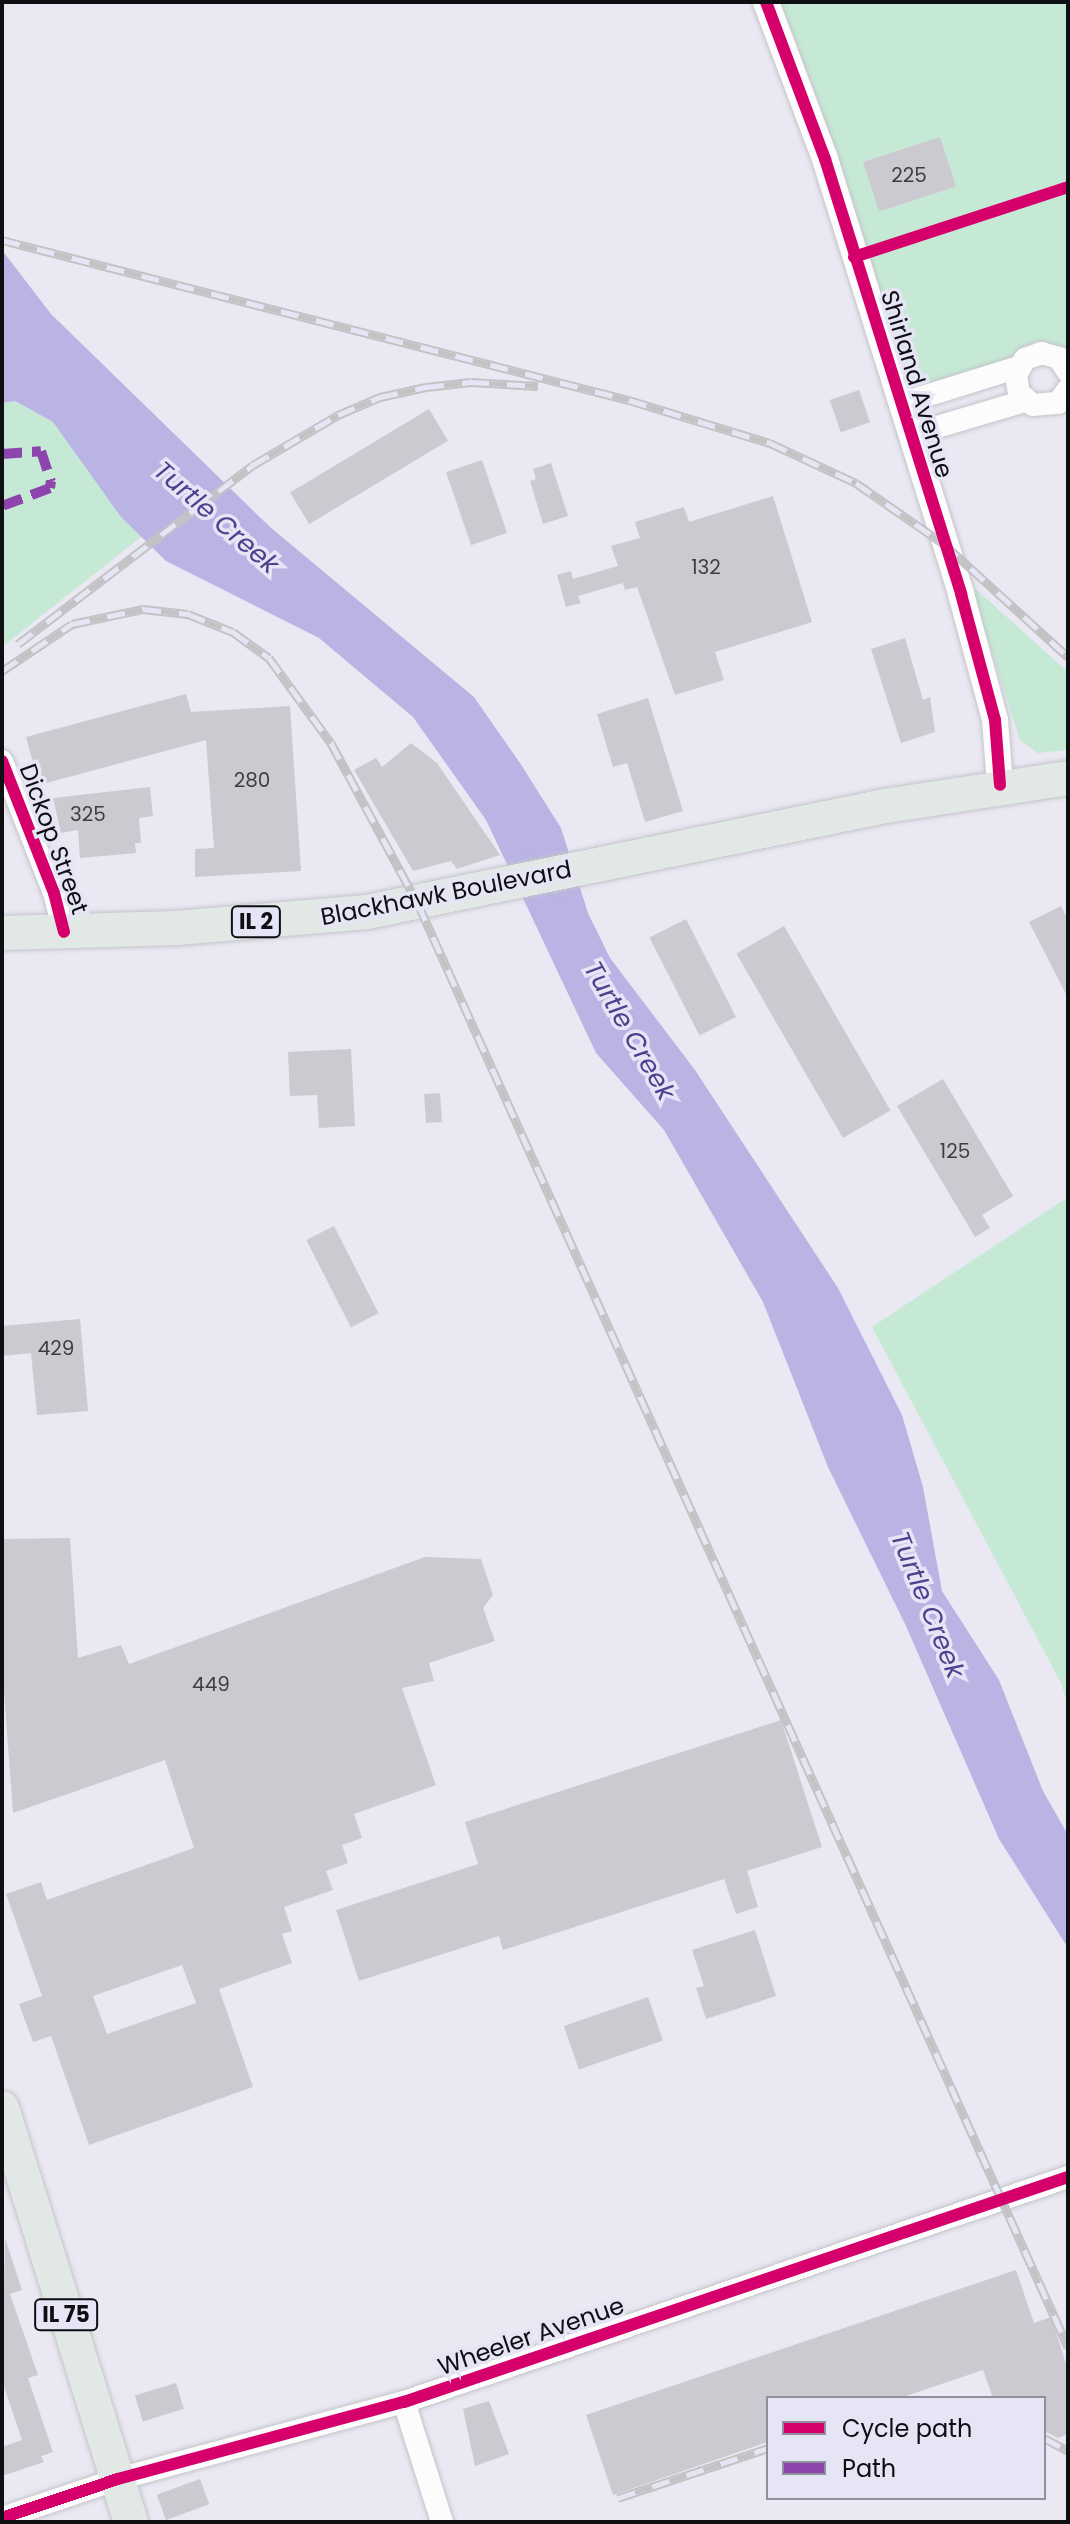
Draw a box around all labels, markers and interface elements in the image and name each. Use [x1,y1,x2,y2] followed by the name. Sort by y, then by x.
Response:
[891,163,927,187] house number: 225
[875,287,959,481] street label: Shirland Avenue
[147,455,285,581] water label: Turtle Creek
[691,555,721,579] house number: 132
[13,760,95,918] street label: Dickop Street
[234,768,270,792] house number: 280
[70,802,106,826] house number: 325
[318,855,574,931] street label: Blackhawk Boulevard
[230,904,282,940] road number: IL 2
[577,956,681,1106] water label: Turtle Creek
[940,1139,970,1163] house number: 125
[38,1336,74,1360] house number: 429
[883,1527,971,1683] water label: Turtle Creek
[192,1672,230,1696] house number: 449
[434,2291,628,2381] street label: Wheeler Avenue
[34,2297,98,2333] road number: IL 75
[766,2396,1046,2500] legend
[842,2412,972,2445] text: Cycle path
[842,2452,896,2485] text: Path

